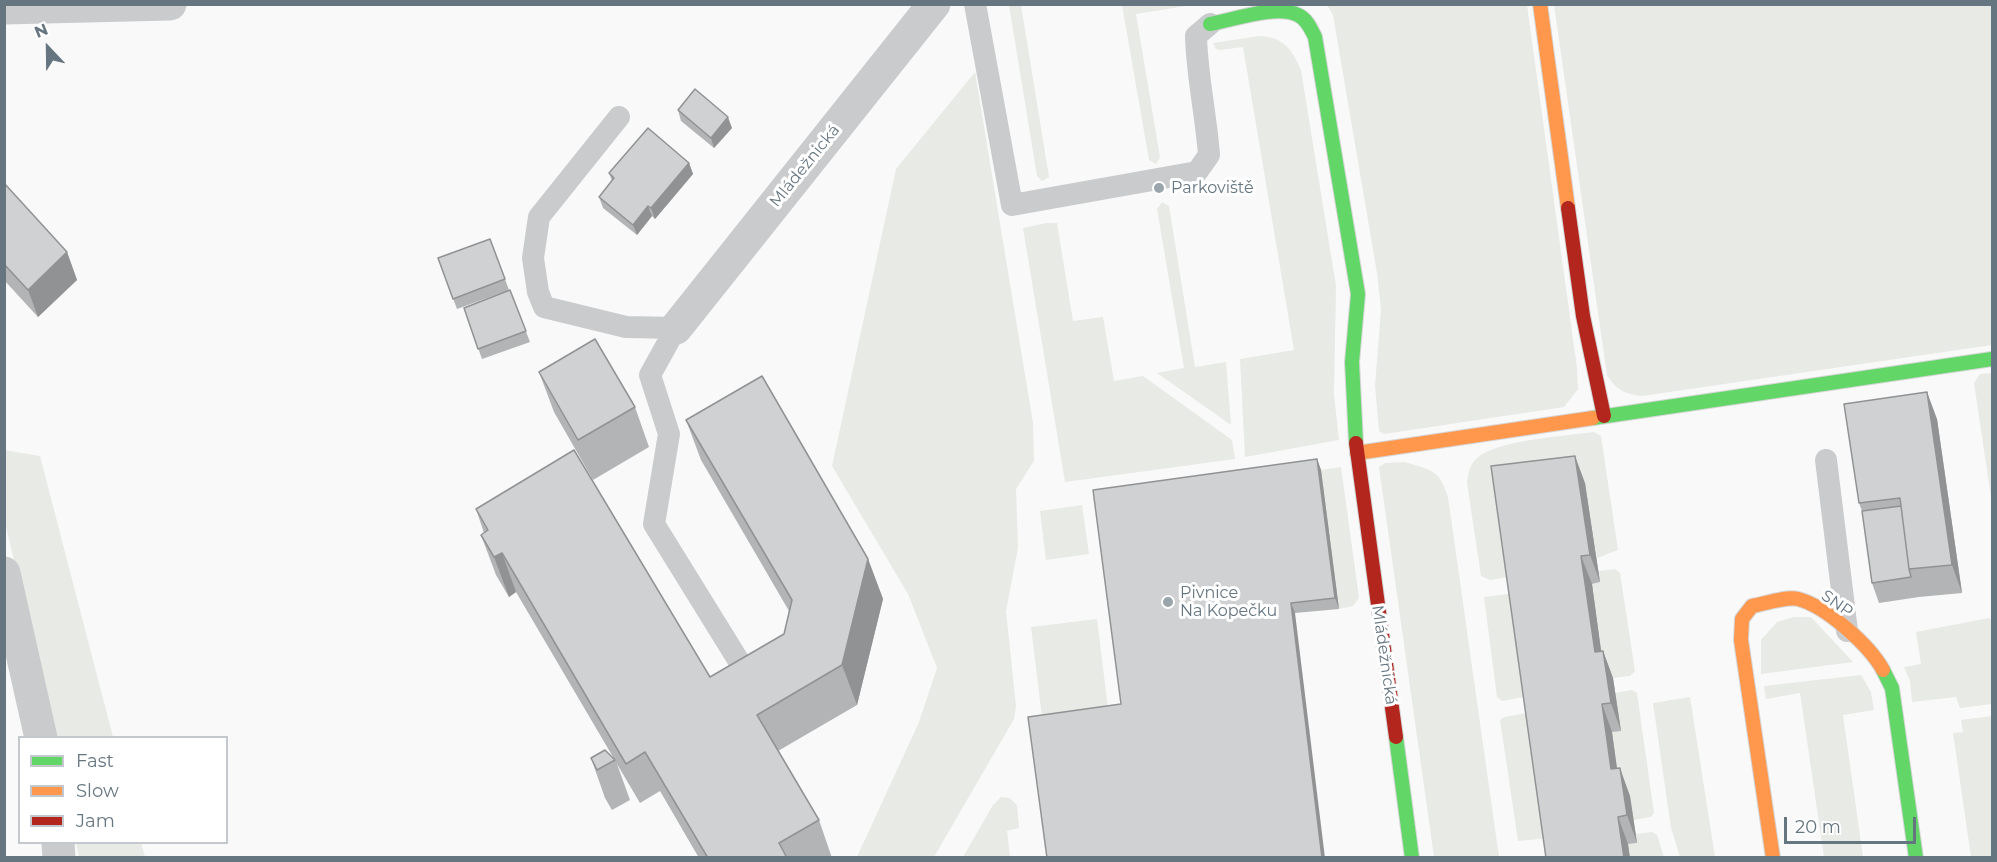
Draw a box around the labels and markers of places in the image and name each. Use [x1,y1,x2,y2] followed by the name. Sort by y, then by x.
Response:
[1171,178,1254,198] place label: Parkoviště
[1152,181,1166,195] marker: Parkoviště
[1180,583,1277,621] place label: Pivnice Na Kopečku
[1161,595,1175,609] marker: Pivnice Na Kopečku

